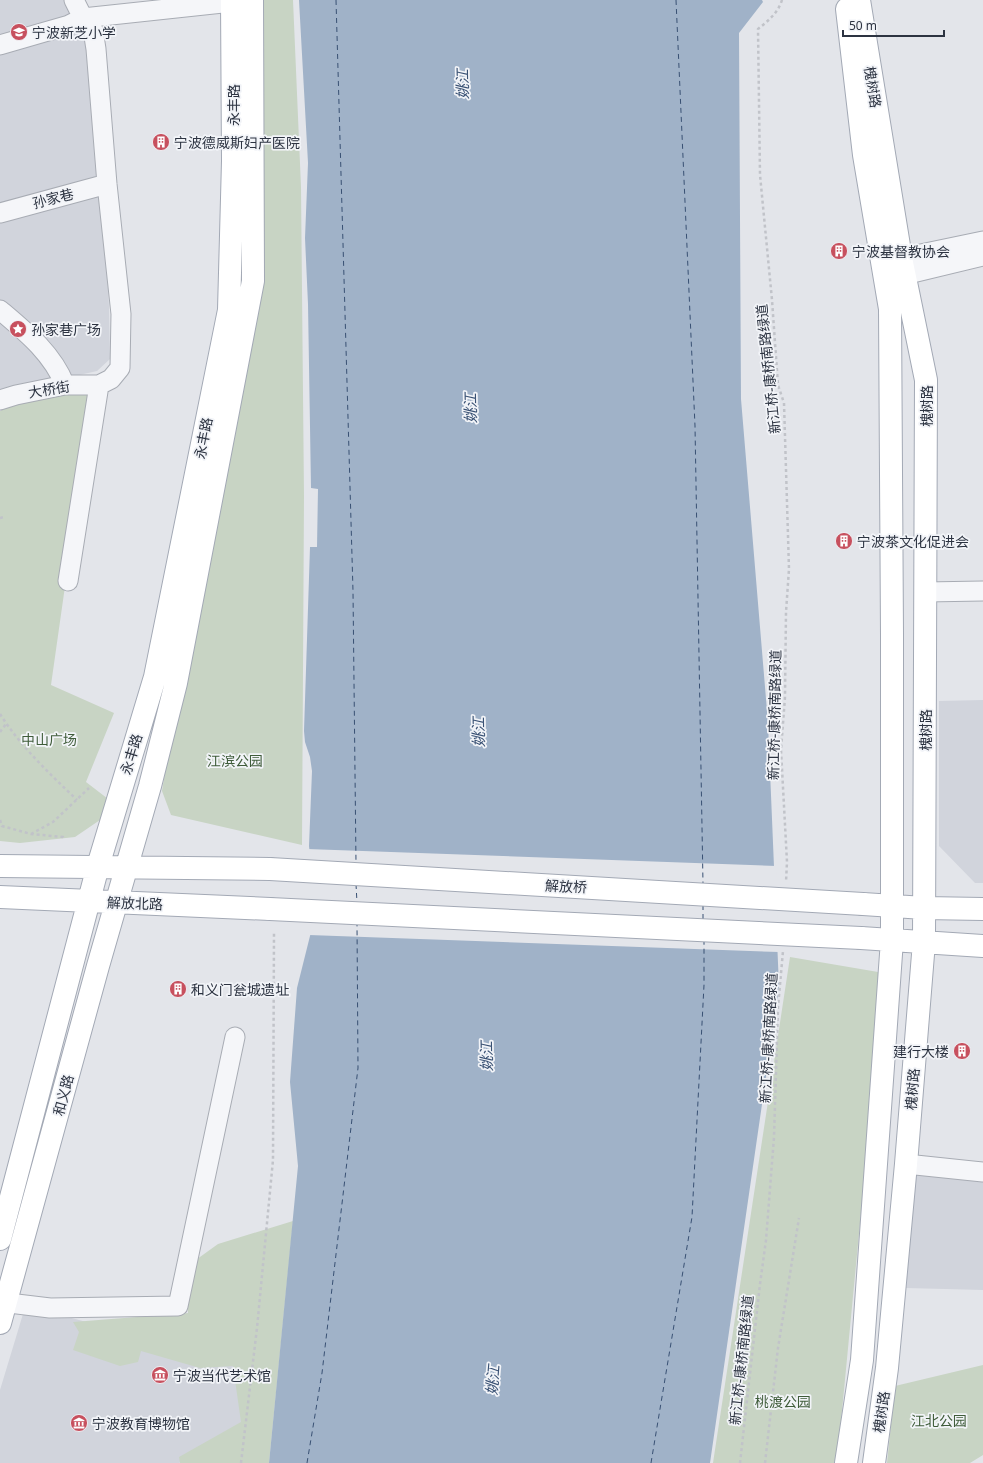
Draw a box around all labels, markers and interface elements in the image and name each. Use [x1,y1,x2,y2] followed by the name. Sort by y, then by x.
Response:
[843,12,944,38] scale bar
[849,17,877,34] text: 50 m
[9,22,29,42] school or university icon: 宁波新芝小学
[32,23,116,42] place label: 宁波新芝小学
[860,65,886,109] street label: 槐树路
[452,67,472,99] water label: 姚江
[224,84,243,126] street label: 永丰路
[151,132,171,152] building icon: 宁波德威斯妇产医院
[174,133,300,152] place label: 宁波德威斯妇产医院
[30,184,76,212] street label: 孙家巷
[829,241,849,261] building icon: 宁波基督教协会
[852,242,950,261] place label: 宁波基督教协会
[752,303,784,435] street label: 新江桥-康桥南路绿道
[8,319,28,339] place icon: 孙家巷广场
[31,320,101,339] place label: 孙家巷广场
[27,376,71,402] street label: 大桥街
[917,385,936,427] street label: 槐树路
[460,391,480,423] water label: 姚江
[190,416,216,460] street label: 永丰路
[834,531,854,551] building icon: 宁波茶文化促进会
[857,532,969,551] place label: 宁波茶文化促进会
[763,650,785,780] street label: 新江桥-康桥南路绿道
[916,709,935,751] street label: 槐树路
[468,715,488,747] water label: 姚江
[21,730,77,749] park label: 中山广场
[116,731,146,777] street label: 永丰路
[207,751,263,770] park label: 江滨公园
[545,875,587,897] street label: 解放桥
[107,893,163,913] street label: 解放北路
[755,972,781,1104] street label: 新江桥-康桥南路绿道
[168,979,188,999] building icon: 和义门瓮城遗址
[191,980,289,999] place label: 和义门瓮城遗址
[476,1039,496,1071] water label: 姚江
[952,1041,972,1061] building icon: 建行大楼
[893,1042,949,1061] place label: 建行大楼
[901,1067,923,1111] street label: 槐树路
[48,1072,78,1118] street label: 和义路
[725,1294,757,1426] street label: 新江桥-康桥南路绿道
[481,1362,503,1396] water label: 姚江
[150,1365,170,1385] museum icon: 宁波当代艺术馆
[173,1366,271,1385] place label: 宁波当代艺术馆
[869,1390,893,1434] street label: 槐树路
[755,1392,811,1411] park label: 桃渡公园
[911,1411,967,1430] park label: 江北公园
[69,1413,89,1433] museum icon: 宁波教育博物馆
[92,1414,190,1433] place label: 宁波教育博物馆

